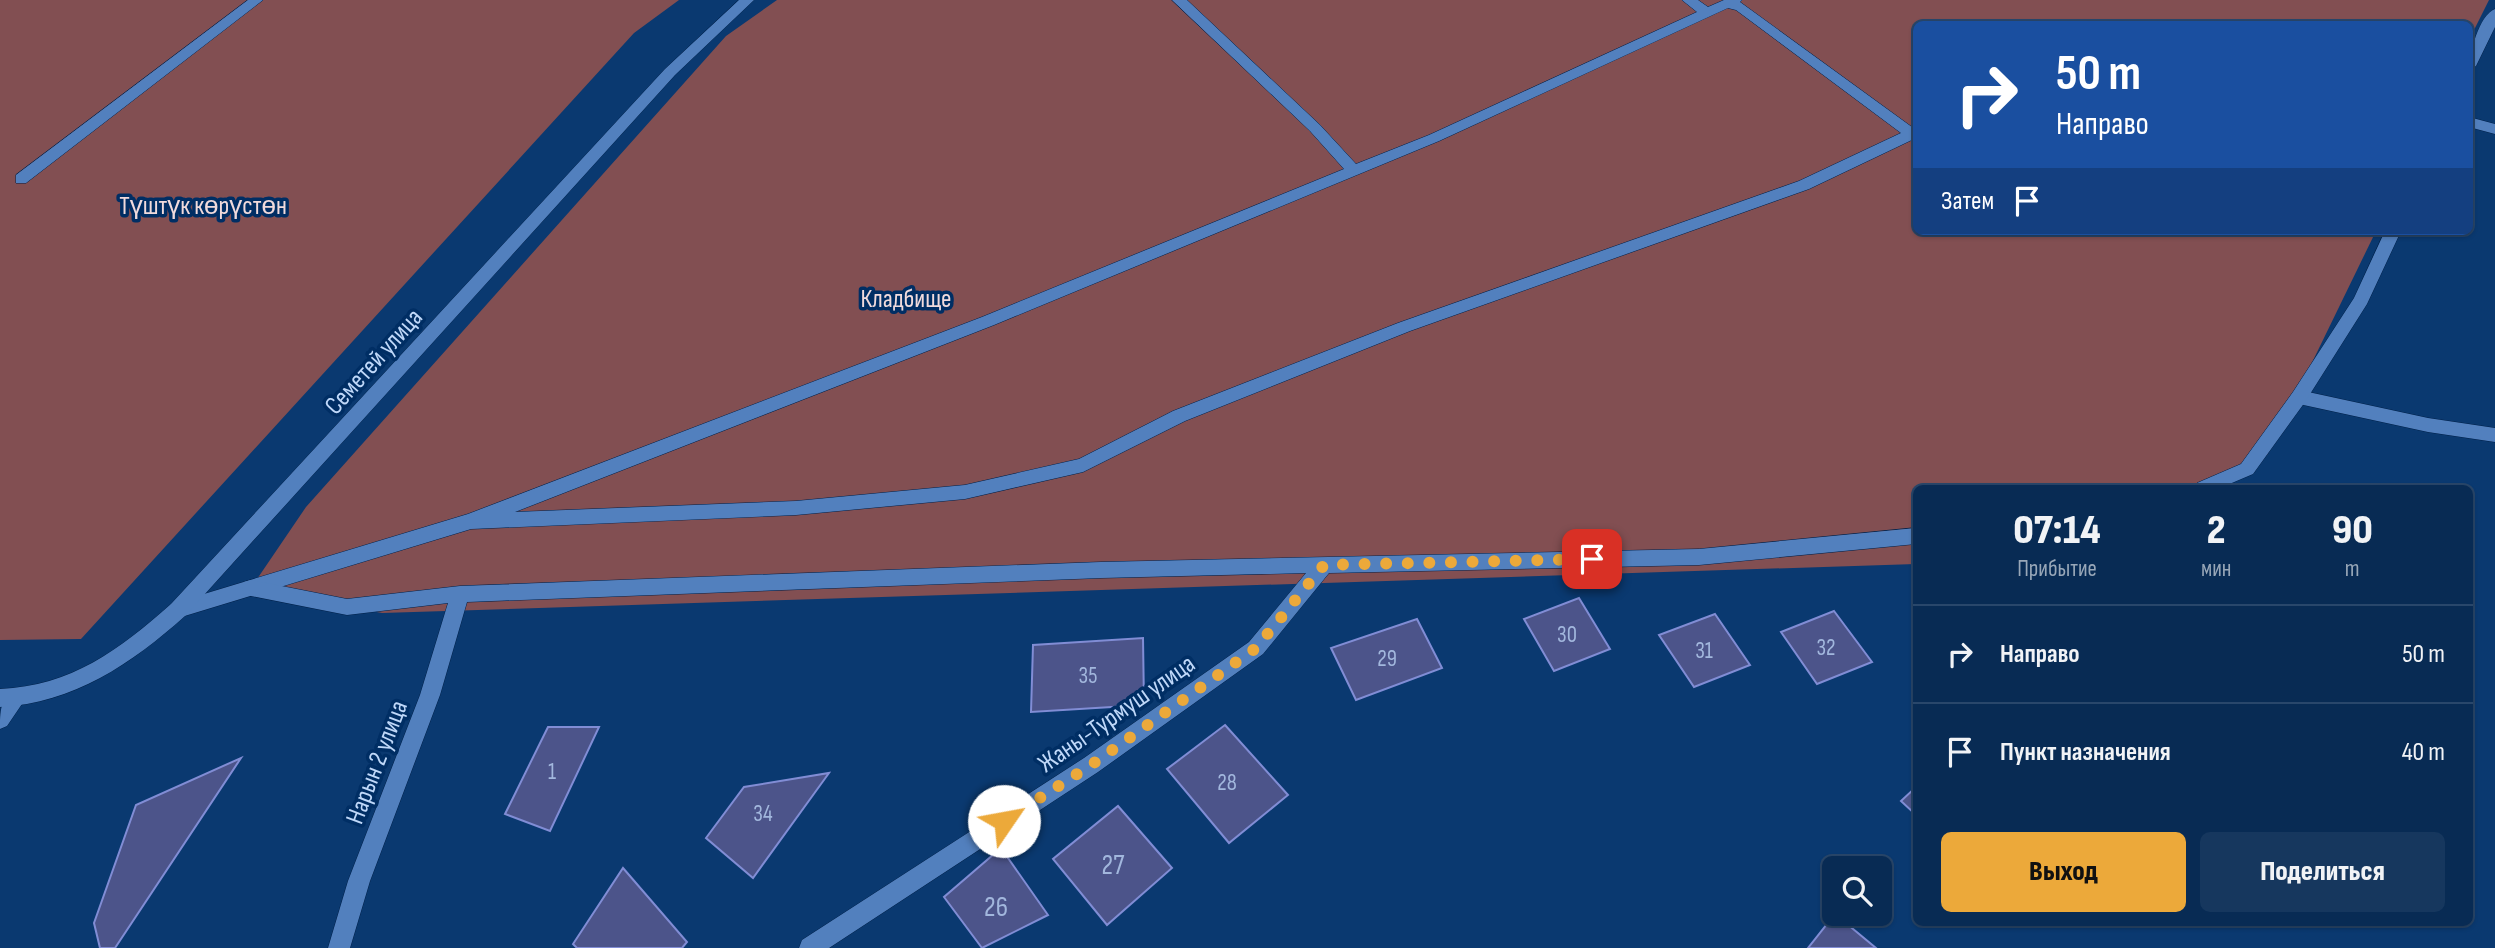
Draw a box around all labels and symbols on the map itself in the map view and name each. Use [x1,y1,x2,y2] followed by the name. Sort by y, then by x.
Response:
[119,191,287,222] park label: Түштүк көрүстөн
[861,284,951,315] park label: Кладбище
[319,303,430,421] street label: Семетей улица
[1562,529,1622,589] pin
[1557,621,1577,649] house number: 30
[1816,634,1836,662] house number: 32
[1695,637,1713,665] house number: 31
[1377,645,1397,673] house number: 29
[1032,649,1201,780] street label: Жаны-Турмуш улица
[1079,662,1097,690] house number: 35
[340,696,415,829] street label: Нарын 2 улица
[548,758,556,786] house number: 1
[1217,769,1237,797] house number: 28
[967,784,1041,858] position arrow
[753,800,773,828] house number: 34
[1102,849,1124,882] house number: 27
[984,891,1008,924] house number: 26

